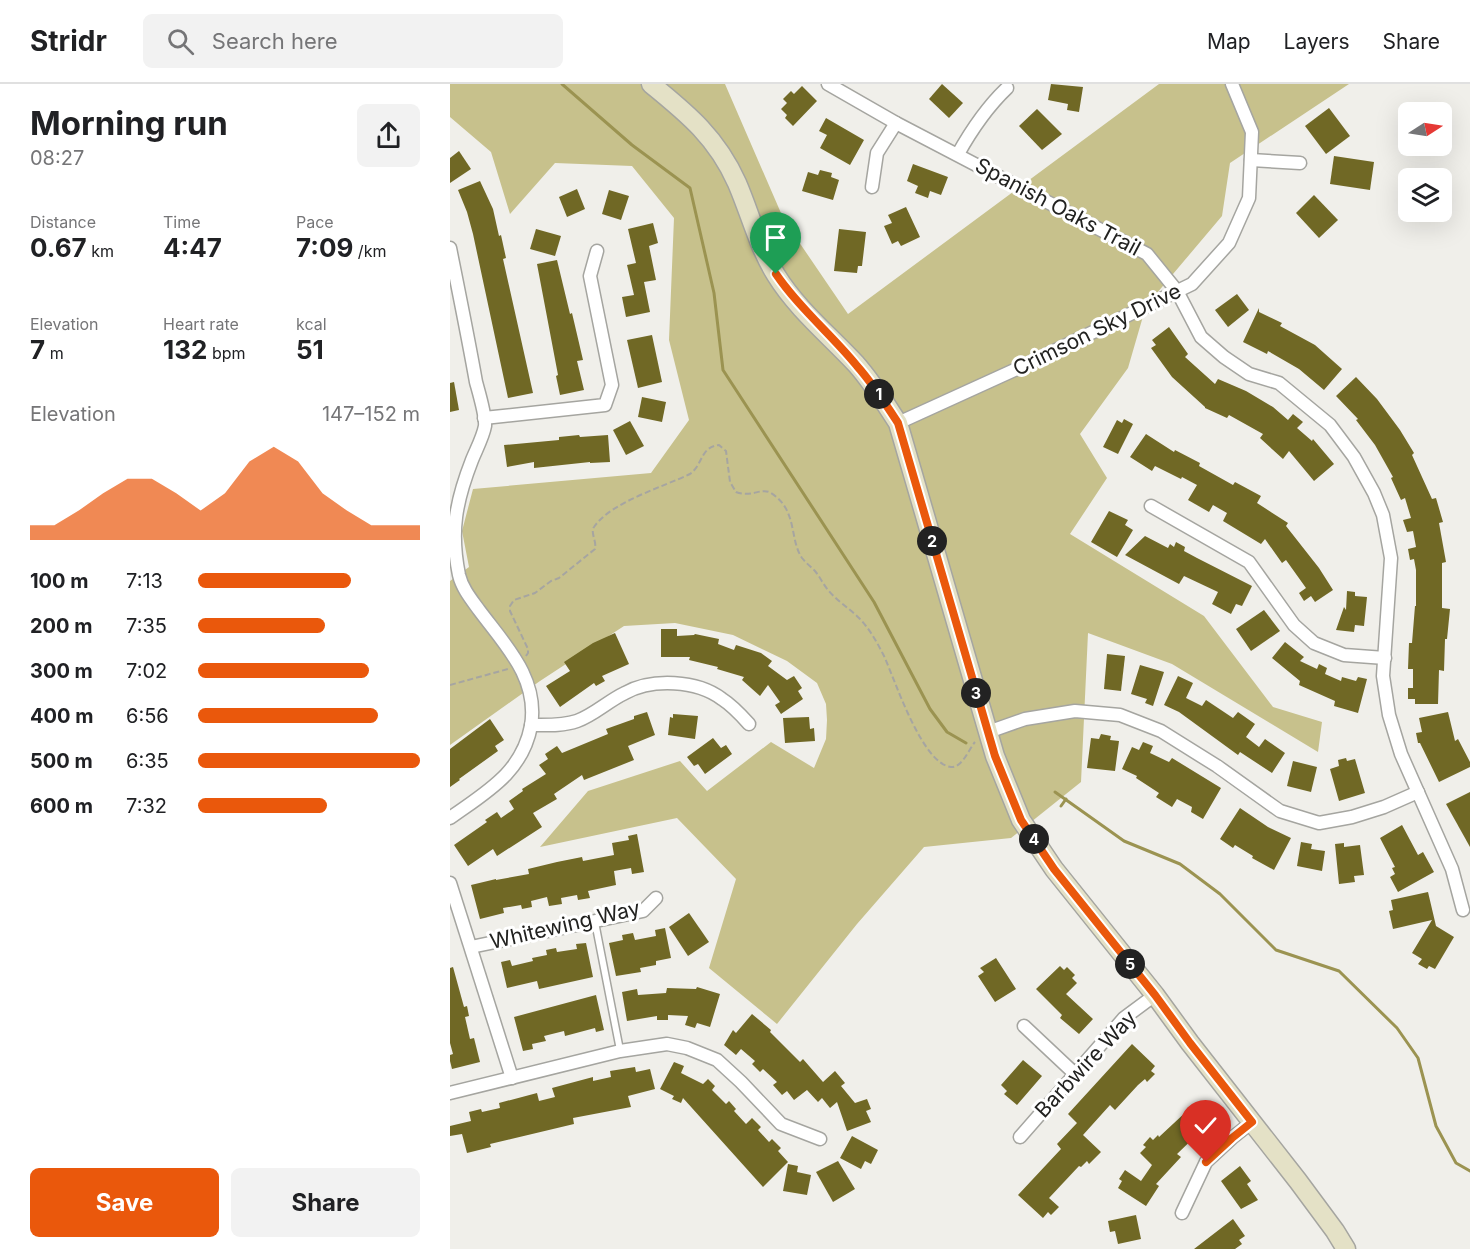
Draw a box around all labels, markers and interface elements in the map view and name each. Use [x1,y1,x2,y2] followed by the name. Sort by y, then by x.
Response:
[143,14,563,68] search box
[30,24,107,58] text: Stridr
[164,25,197,58] icon: search
[212,28,338,54] text: Search here
[1207,29,1251,54] text: Map
[1284,29,1350,54] text: Layers
[1383,29,1440,54] text: Share
[1398,102,1452,156] north arrow
[1398,102,1452,222] map controls
[30,103,228,143] text: Morning run
[357,104,420,167] button: share
[30,146,84,170] text: 08:27
[971,152,1145,261] street label: Spanish Oaks Trail
[1398,168,1452,222] button: layers
[30,212,96,232] text: Distance
[163,212,201,232] text: Time
[296,212,334,232] text: Pace
[750,212,801,274] pin
[759,221,792,254] icon: arrive
[30,232,87,263] text: 0.67
[163,232,222,263] text: 4:47
[296,232,353,263] text: 7:09
[87,241,114,261] text: km
[353,241,386,261] text: /km
[1009,278,1185,381] street label: Crimson Sky Drive
[30,314,99,334] text: Elevation
[163,314,239,334] text: Heart rate
[296,314,327,334] text: kcal
[30,334,45,365] text: 7
[163,334,207,365] text: 132
[296,334,324,365] text: 51
[45,343,64,363] text: m
[207,343,245,363] text: bpm
[864,379,894,409] pin: 1
[876,384,882,404] text: 1
[30,402,116,426] text: Elevation
[322,402,420,426] text: 147–152 m
[917,526,947,556] pin: 2
[927,531,937,551] text: 2
[30,569,89,593] text: 100 m
[126,569,163,593] text: 7:13
[30,614,93,638] text: 200 m
[126,614,167,638] text: 7:35
[30,659,93,683] text: 300 m
[126,659,167,683] text: 7:02
[961,678,991,708] pin: 3
[971,683,981,703] text: 3
[30,704,94,728] text: 400 m
[126,704,169,728] text: 6:56
[30,749,93,773] text: 500 m
[126,749,169,773] text: 6:35
[30,794,93,818] text: 600 m
[126,794,167,818] text: 7:32
[1019,824,1049,854] pin: 4
[1029,829,1039,849] text: 4
[487,895,642,954] street label: Whitewing Way
[1115,949,1145,979] pin: 5
[1125,954,1135,974] text: 5
[1030,1005,1142,1122] street label: Barbwire Way
[1180,1100,1231,1162] pin
[1189,1109,1222,1142] icon: check
[30,1168,219,1237] button: Save
[231,1168,420,1237] button: Share

